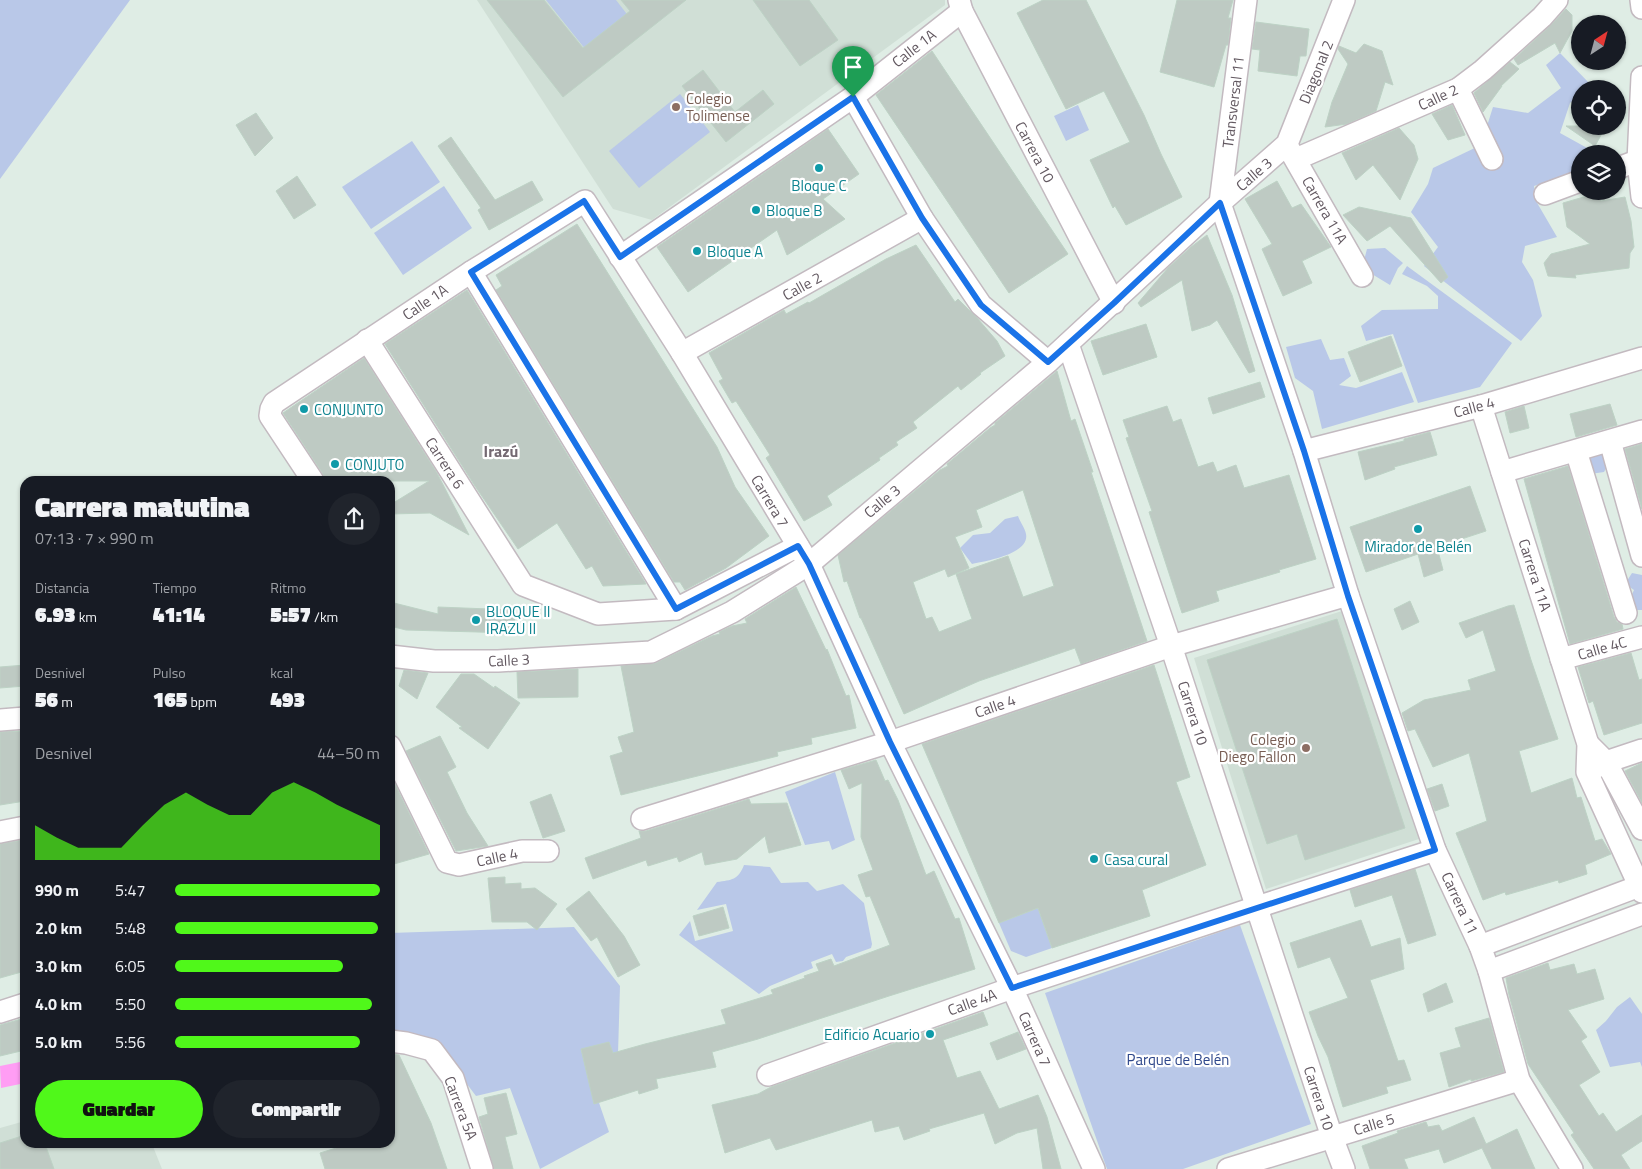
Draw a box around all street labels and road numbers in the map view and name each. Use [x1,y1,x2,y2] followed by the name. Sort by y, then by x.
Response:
[887,23,941,73] street label: Calle 1A
[1293,37,1339,107] street label: Diagonal 2
[1216,55,1250,149] street label: Transversal 11
[1414,78,1462,116] street label: Calle 2
[1009,117,1061,187] street label: Carrera 10
[1231,152,1277,196] street label: Calle 3
[1296,172,1354,248] street label: Carrera 11A
[778,266,826,306] street label: Calle 2
[398,278,453,326] street label: Calle 1A
[1451,390,1497,424] street label: Calle 4
[420,432,470,494] street label: Carrera 6
[745,470,795,532] street label: Carrera 7
[859,479,905,523] street label: Calle 3
[1512,536,1558,614] street label: Carrera 11A
[1575,630,1629,666] street label: Calle 4C
[487,647,531,673] street label: Calle 3
[1172,678,1214,748] street label: Carrera 10
[971,688,1019,724] street label: Calle 4
[474,841,520,873] street label: Calle 4
[1436,868,1484,938] street label: Carrera 11
[944,982,1000,1021] street label: Calle 4A
[1013,1008,1057,1070] street label: Carrera 7
[1298,1063,1340,1133] street label: Carrera 10
[438,1073,484,1143] street label: Carrera 5A
[1351,1107,1397,1141] street label: Calle 5

